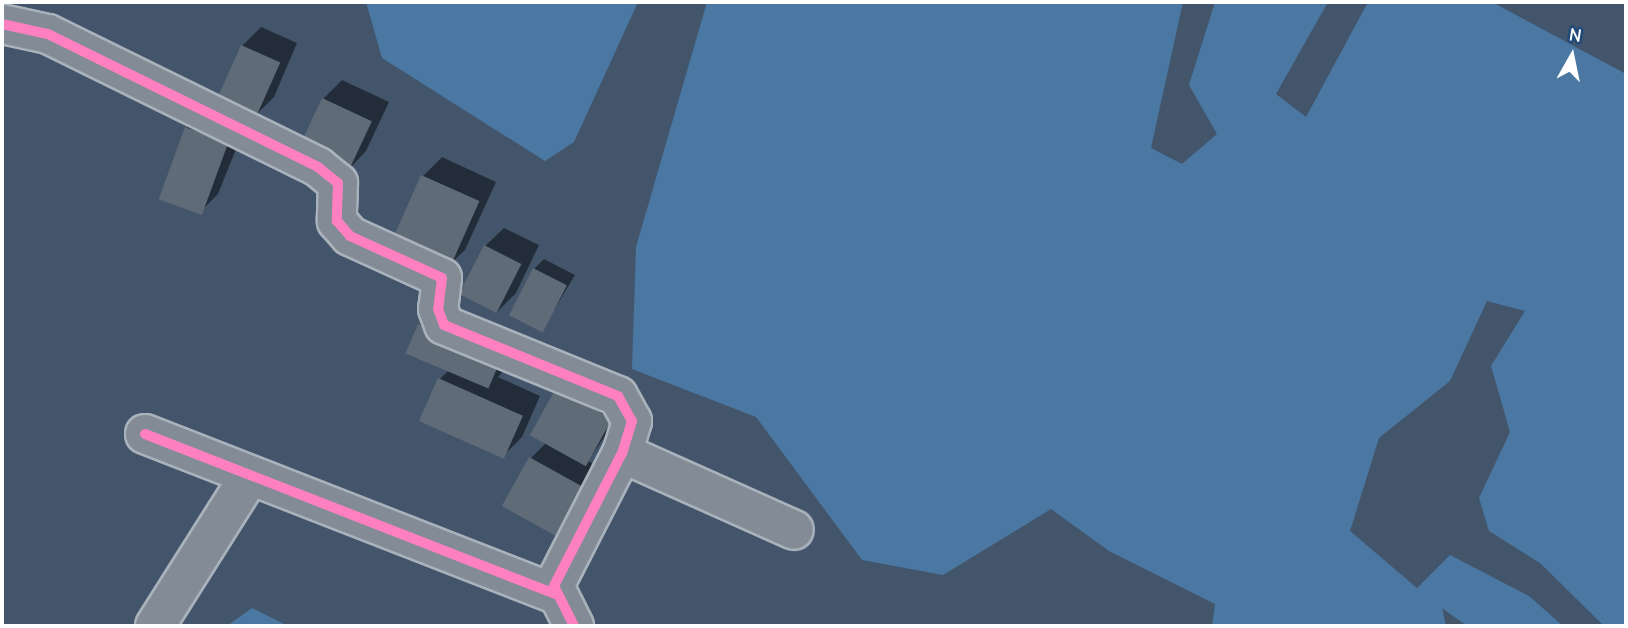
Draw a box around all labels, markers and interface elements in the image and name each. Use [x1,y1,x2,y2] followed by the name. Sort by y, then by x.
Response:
[1537,21,1607,91] north arrow
[1567,23,1583,47] text: N

